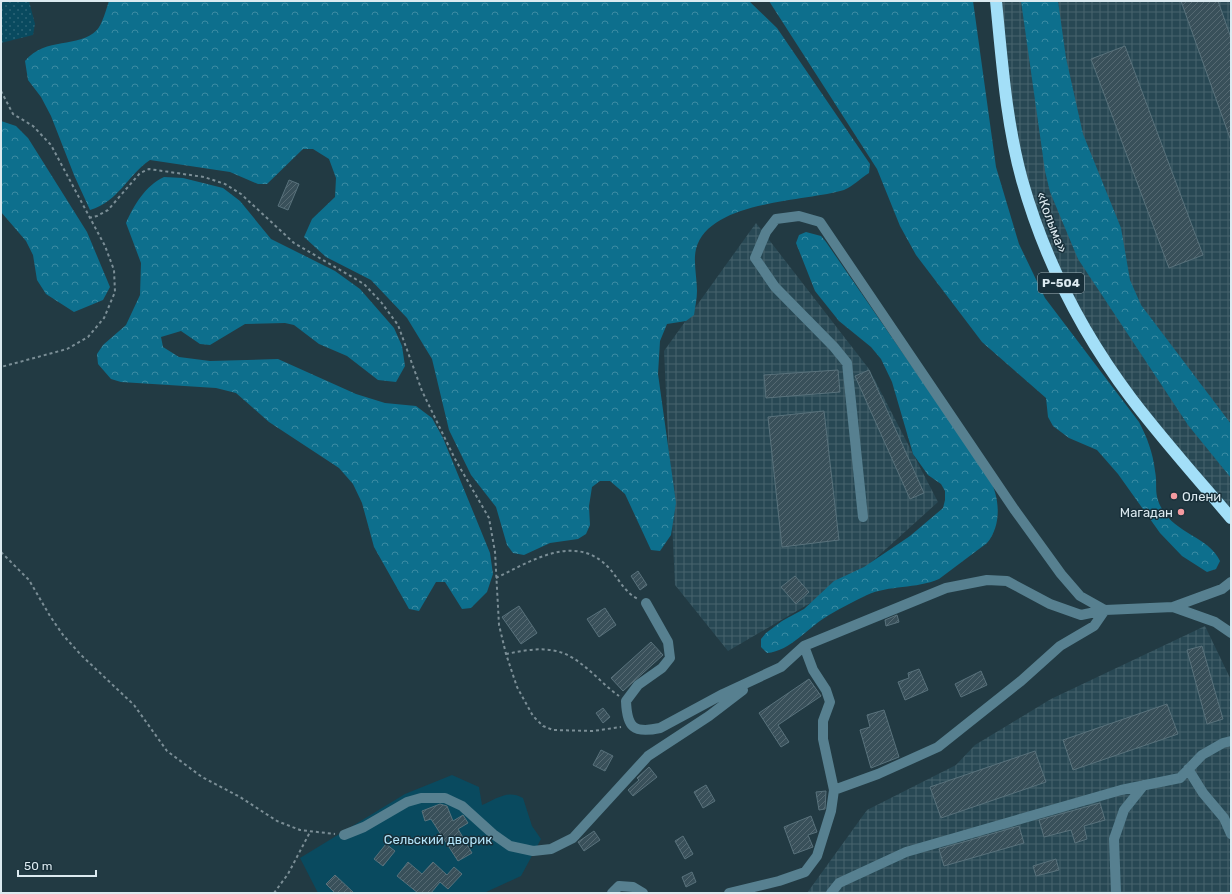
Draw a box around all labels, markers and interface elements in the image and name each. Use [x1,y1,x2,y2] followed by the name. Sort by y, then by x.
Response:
[1033,190,1070,255] street label: «Колыма»
[1038,273,1084,293] road number: Р-504
[1182,489,1221,504] place label: Олени
[1169,491,1179,501] marker: Олени
[1120,505,1173,520] place label: Магадан
[1176,507,1186,517] marker: Магадан
[384,832,492,847] park label: Сельский дворик
[18,852,96,878] scale bar
[24,859,52,873] text: 50 m

